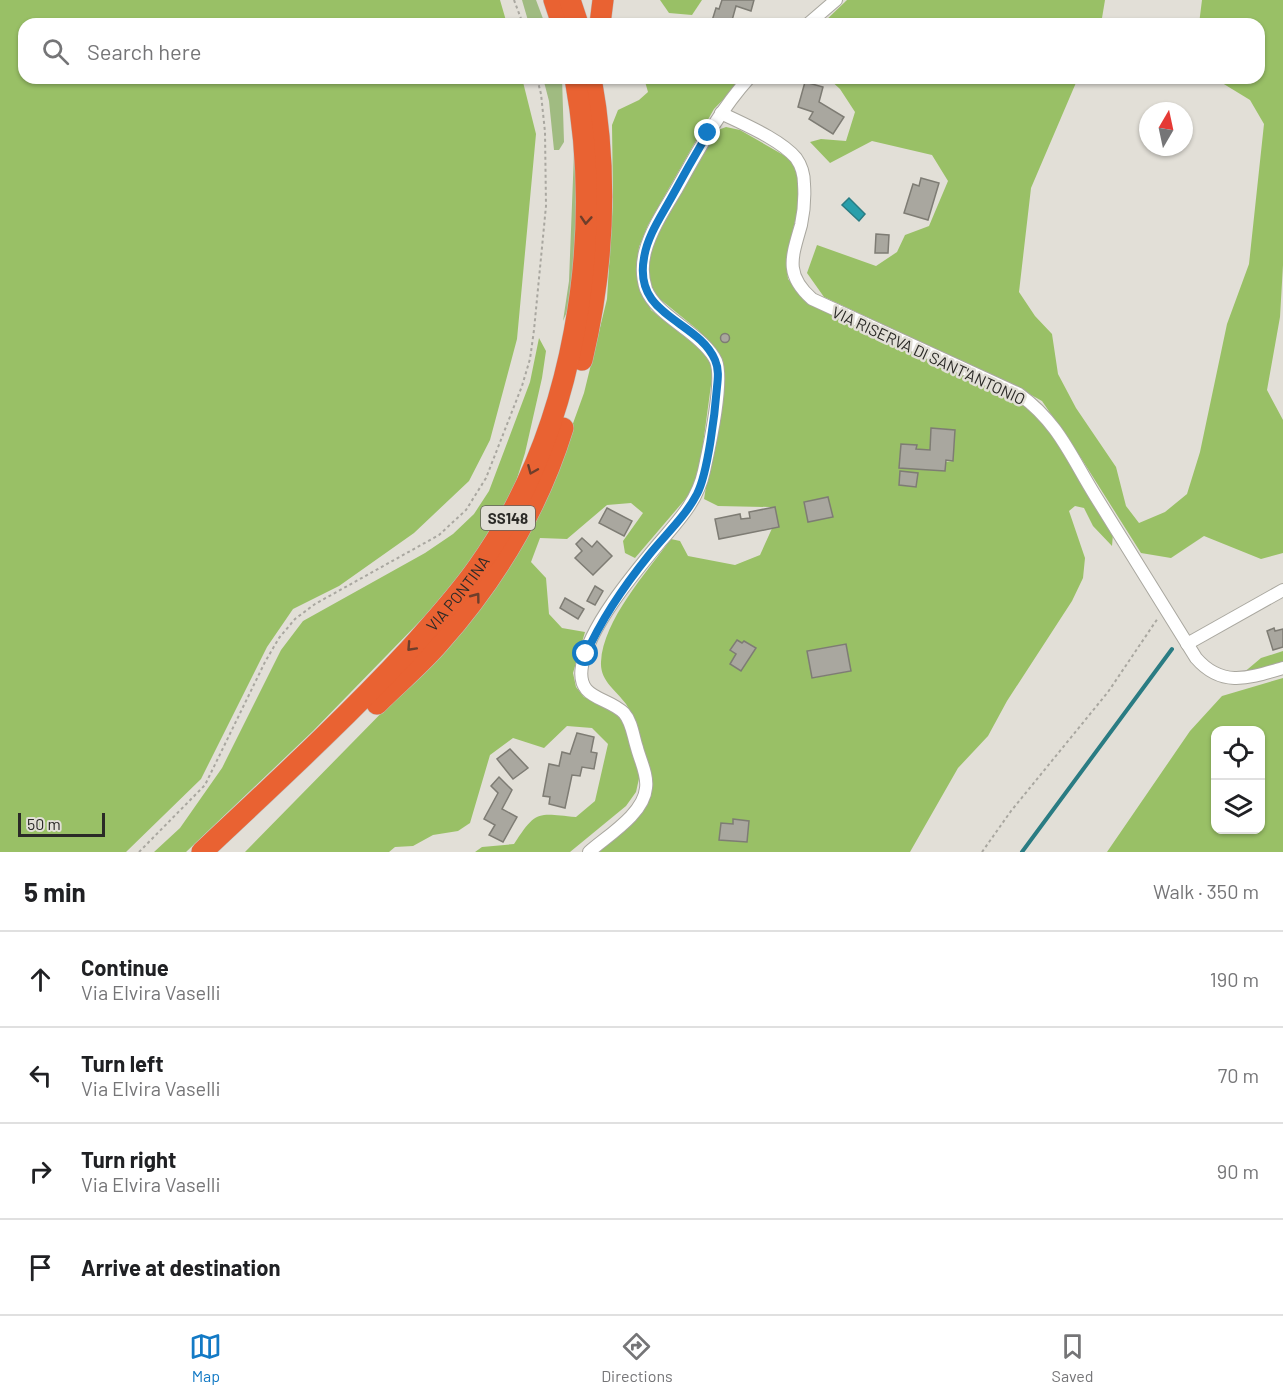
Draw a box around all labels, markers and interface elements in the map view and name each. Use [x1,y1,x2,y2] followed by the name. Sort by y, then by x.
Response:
[18,18,1265,84] search box
[39,35,72,68] icon: search
[87,38,201,64] text: Search here
[1139,102,1193,156] north arrow
[694,119,720,145] route end
[580,215,593,224] one-way arrow
[829,302,1029,408] street label: VIA RISERVA DI SANT'ANTONIO
[527,464,539,475] one-way arrow
[481,506,535,530] road number: SS148
[421,552,493,634] street label: VIA PONTINA
[468,593,479,604] one-way arrow
[407,640,418,651] one-way arrow
[572,640,598,666] route start
[1211,726,1265,834] map controls
[1211,726,1265,780] button: locate
[1211,780,1265,834] button: layers
[18,810,105,838] scale bar
[27,814,61,833] text: 50 m
[24,876,86,907] text: 5 min
[1153,879,1259,903] text: Walk · 350 m
[81,954,169,980] text: Continue
[24,963,57,996] icon: ahead
[1210,967,1259,991] text: 190 m
[81,980,220,1004] text: Via Elvira Vaselli
[81,1050,164,1076] text: Turn left
[24,1059,57,1092] icon: left
[1218,1063,1259,1087] text: 70 m
[81,1076,220,1100] text: Via Elvira Vaselli
[81,1146,176,1172] text: Turn right
[24,1155,57,1188] icon: right
[1217,1159,1259,1183] text: 90 m
[81,1172,220,1196] text: Via Elvira Vaselli
[24,1251,57,1284] icon: arrive
[81,1254,280,1280] text: Arrive at destination
[189,1330,222,1385] tab: Map
[601,1330,673,1385] tab: Directions
[1052,1330,1094,1385] tab: Saved

